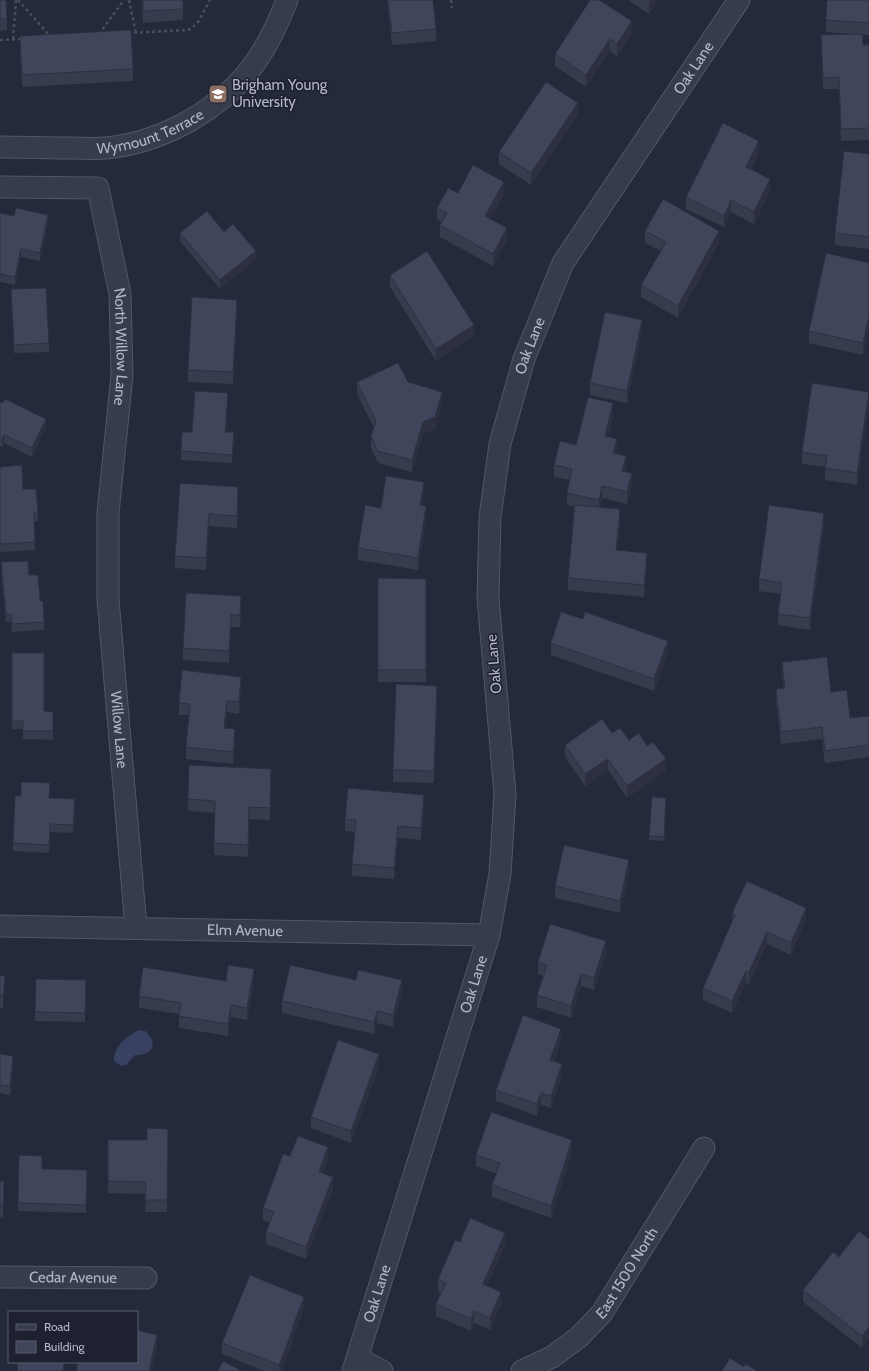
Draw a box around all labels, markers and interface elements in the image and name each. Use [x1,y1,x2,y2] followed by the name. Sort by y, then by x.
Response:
[670,38,718,98] street label: Oak Lane
[232,76,328,111] place label: Brigham Young University
[207,83,229,105] school or university icon: Brigham Young University
[96,105,208,158] street label: Wymount Terrace
[110,286,131,407] street label: North Willow Lane
[511,314,549,376] street label: Oak Lane
[482,633,506,694] street label: Oak Lane
[107,690,131,769] street label: Willow Lane
[207,921,283,940] street label: Elm Avenue
[456,953,491,1015] street label: Oak Lane
[592,1224,662,1323] street label: East 1500 North
[360,1262,395,1325] street label: Oak Lane
[29,1268,117,1287] street label: Cedar Avenue
[8,1311,138,1363] legend
[44,1319,70,1334] text: Road
[44,1339,86,1354] text: Building

